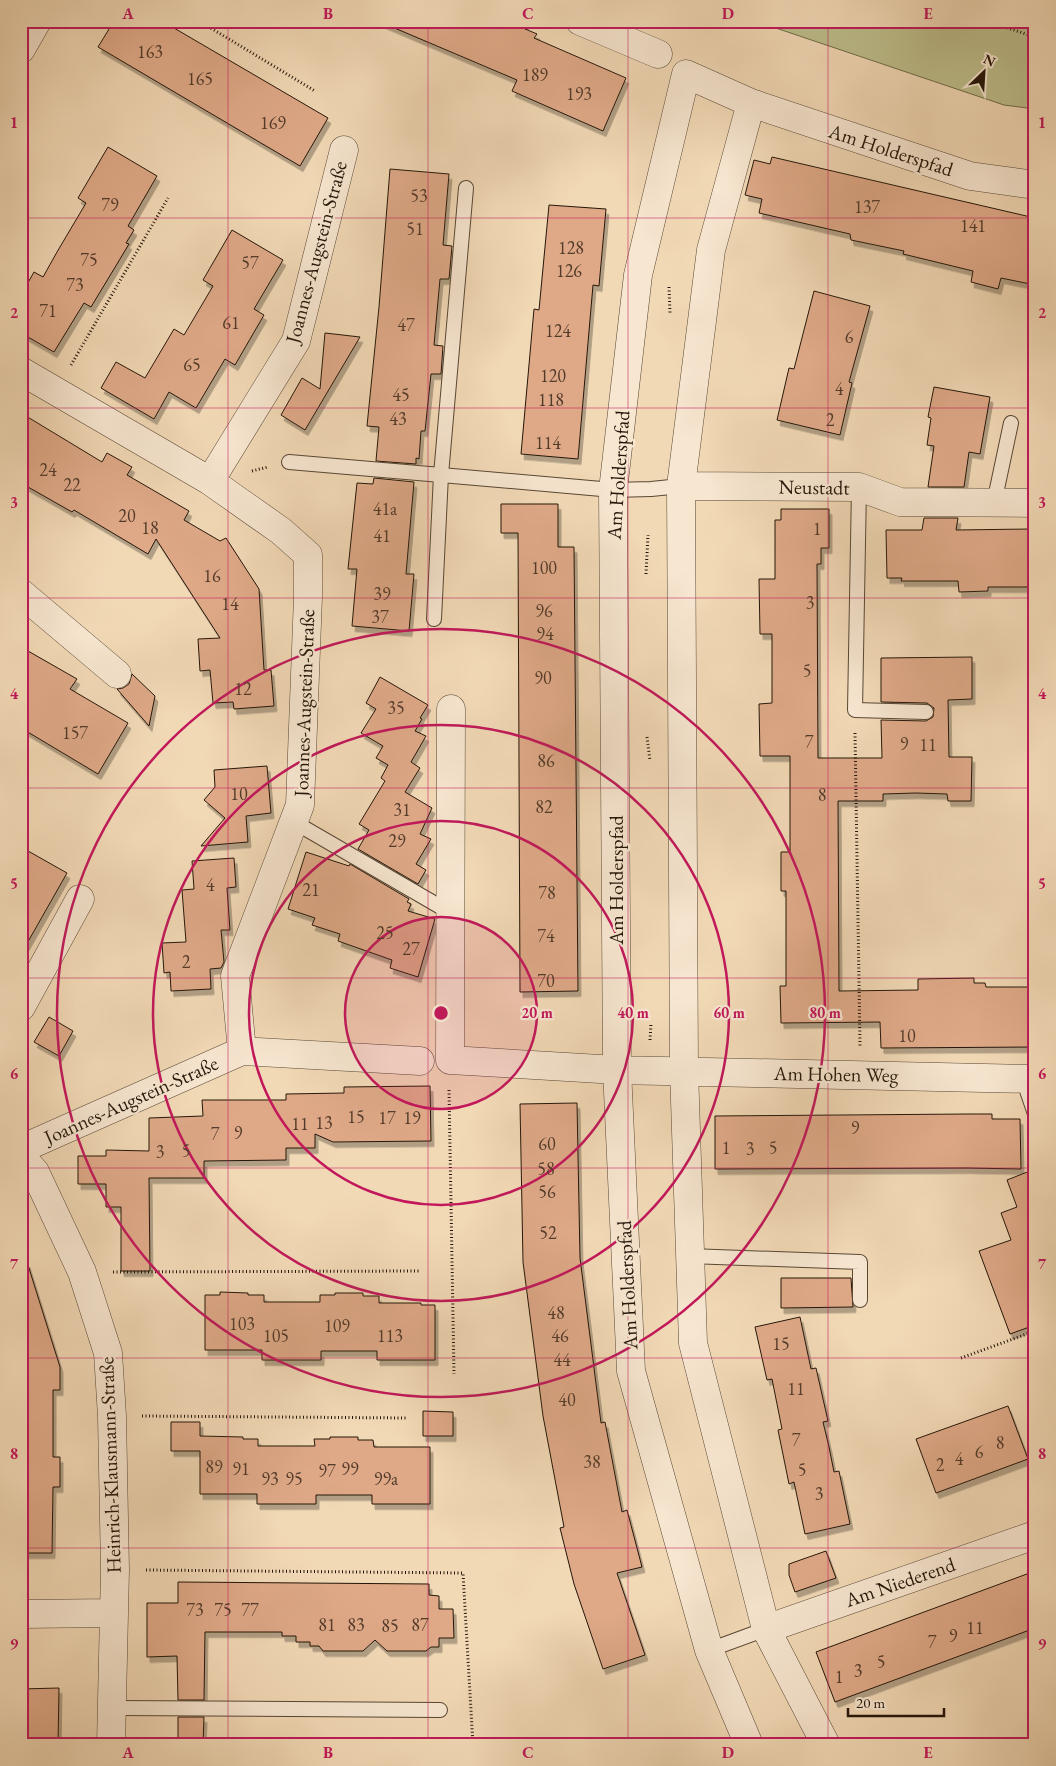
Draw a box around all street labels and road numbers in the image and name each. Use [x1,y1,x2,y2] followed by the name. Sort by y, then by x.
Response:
[824,117,957,183] street label: Am Holderspfad
[279,158,353,348] street label: Joannes-Augstein-Straße
[600,409,636,541] street label: Am Holderspfad
[778,473,851,501] street label: Neustadt
[288,608,320,799] street label: Joannes-Augstein-Straße
[603,814,629,946] street label: Am Holderspfad
[38,1050,222,1151] street label: Joannes-Augstein-Straße
[772,1060,899,1088] street label: Am Hohen Weg
[611,1219,643,1351] street label: Am Holderspfad
[93,1356,127,1574] street label: Heinrich-Klausmann-Straße
[841,1551,959,1613] street label: Am Niederend

